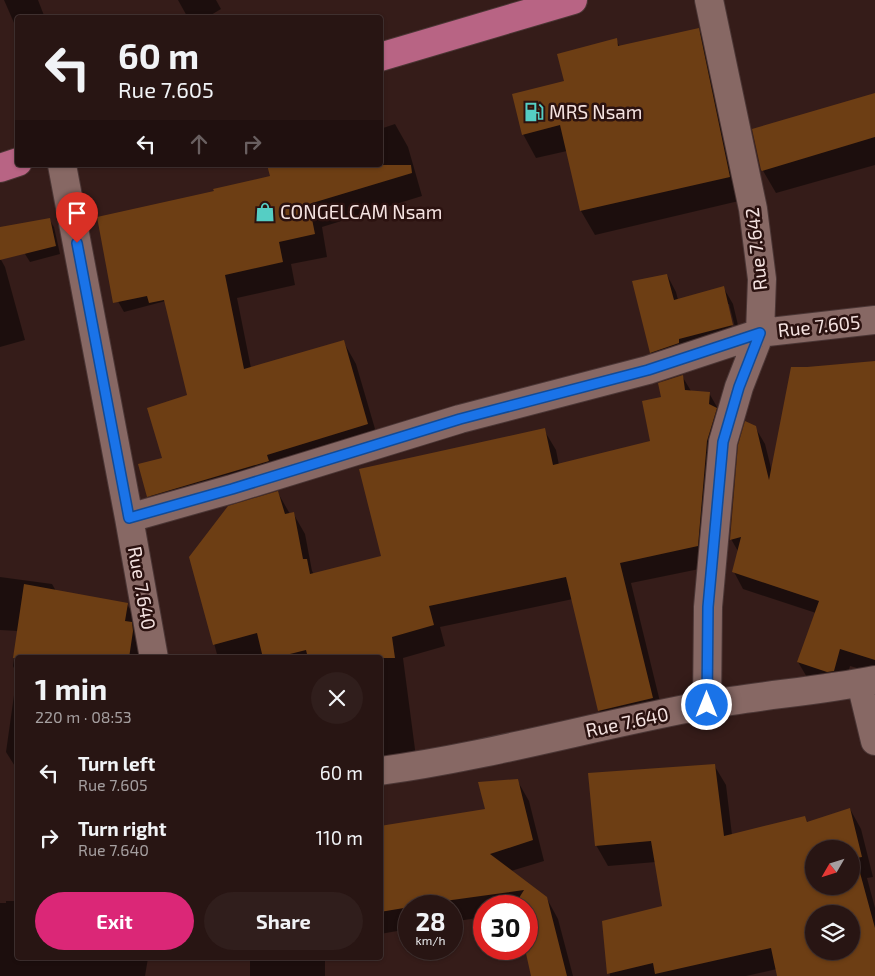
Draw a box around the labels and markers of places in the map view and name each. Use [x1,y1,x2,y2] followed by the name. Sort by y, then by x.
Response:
[549,100,642,123] place label: MRS Nsam
[523,101,545,123] fuel station icon: MRS Nsam
[56,192,98,243] pin
[280,200,442,223] place label: CONGELCAM Nsam
[254,201,276,223] shop icon: CONGELCAM Nsam

